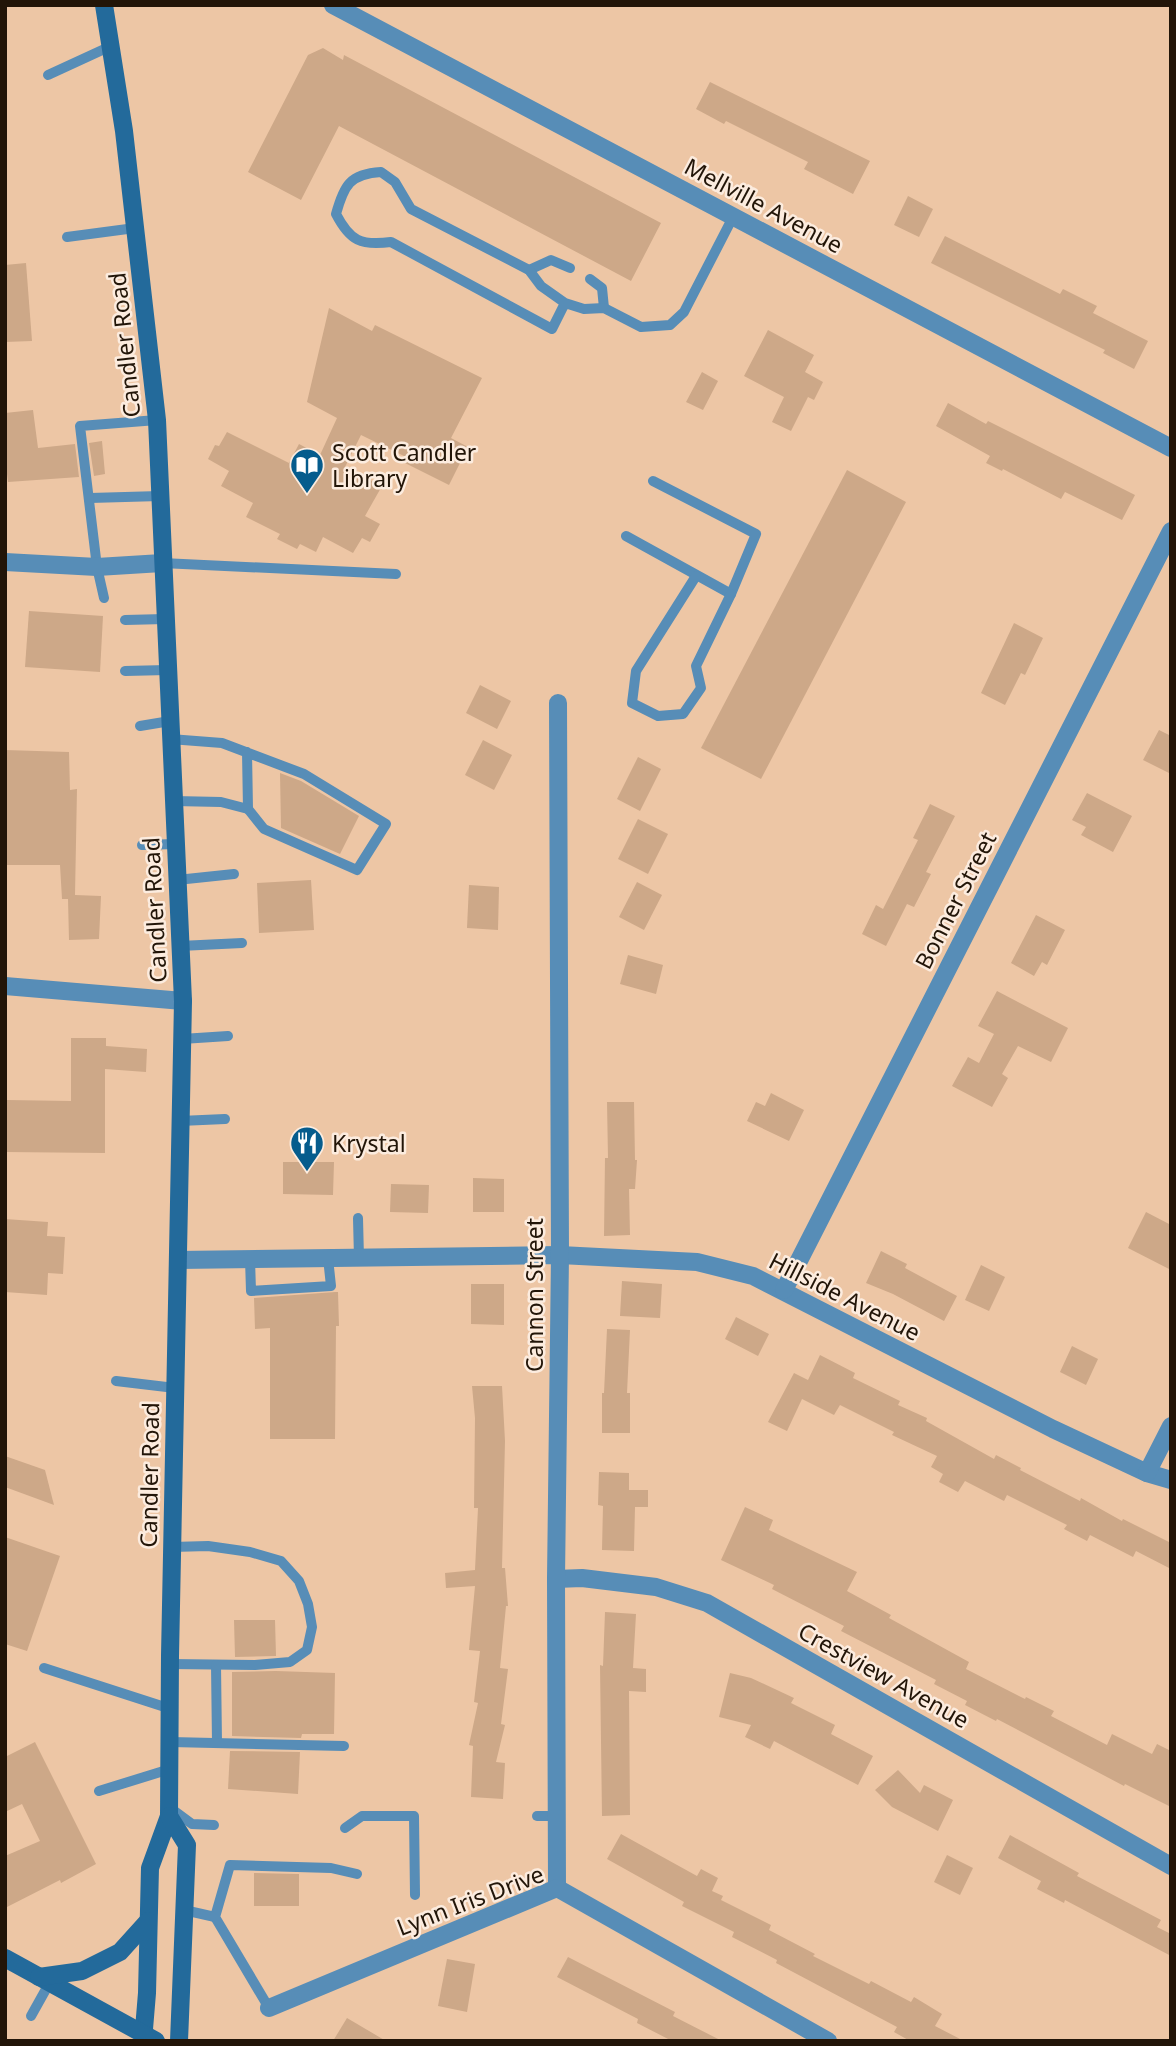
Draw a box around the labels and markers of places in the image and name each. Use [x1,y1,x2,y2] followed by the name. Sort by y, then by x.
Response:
[332,436,477,494] place label: Scott Candler Library
[288,446,326,495] library icon: Scott Candler Library
[288,1124,326,1173] restaurant icon: Krystal
[332,1127,406,1159] place label: Krystal

